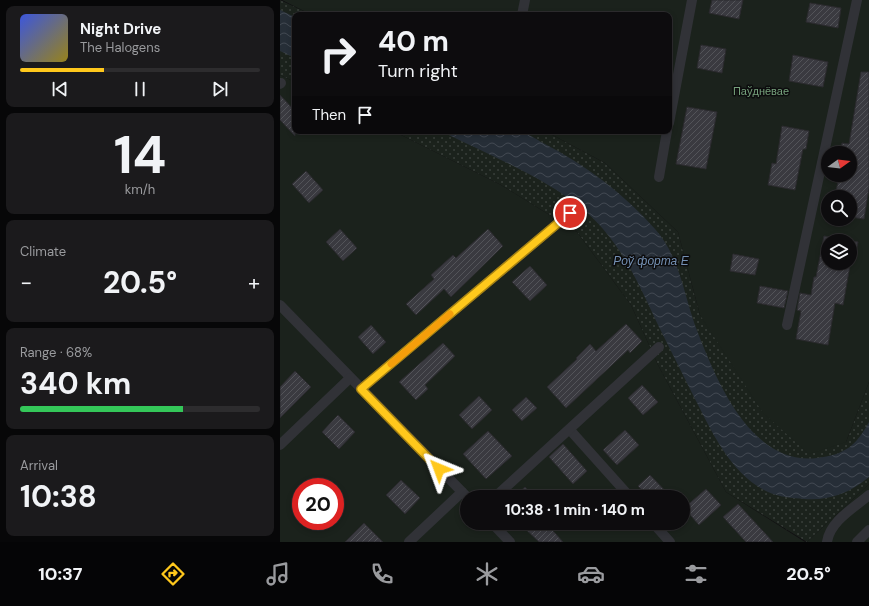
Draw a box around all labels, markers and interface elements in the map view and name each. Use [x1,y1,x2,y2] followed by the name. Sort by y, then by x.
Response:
[80,19,161,39] text: Night Drive
[378,23,449,60] text: 40 m
[312,28,364,80] icon: right
[80,39,160,56] text: The Halogens
[378,59,458,83] text: Turn right
[49,78,71,100] icon: previous
[129,78,151,100] icon: pause
[209,78,231,100] icon: next
[733,84,789,98] park label: Паўднёвае
[354,104,376,126] icon: arrive
[312,105,346,125] text: Then
[114,121,166,189] text: 14
[821,146,857,182] north arrow
[821,146,857,270] map controls
[125,181,155,198] text: km/h
[821,190,857,226] button: search
[553,196,587,230] pin
[559,202,581,224] icon: arrive
[821,234,857,270] button: layers
[20,243,66,260] text: Climate
[613,253,690,269] water label: Роў форта Е
[103,263,177,302] text: 20.5°
[20,268,32,297] text: −
[248,268,260,297] text: +
[20,344,92,361] text: Range · 68%
[20,364,131,403] text: 340 km
[418,448,460,490] position arrow
[20,457,58,474] text: Arrival
[20,477,97,516] text: 10:38
[292,478,344,530] speed limit sign: 20
[505,500,645,520] text: 10:38 · 1 min · 140 m
[159,560,187,588] icon: directions
[264,560,292,588] icon: music
[368,560,396,588] icon: phone
[473,560,501,588] icon: climate
[577,560,605,588] icon: car
[682,560,710,588] icon: filters
[38,562,82,586] text: 10:37
[786,562,831,586] text: 20.5°

